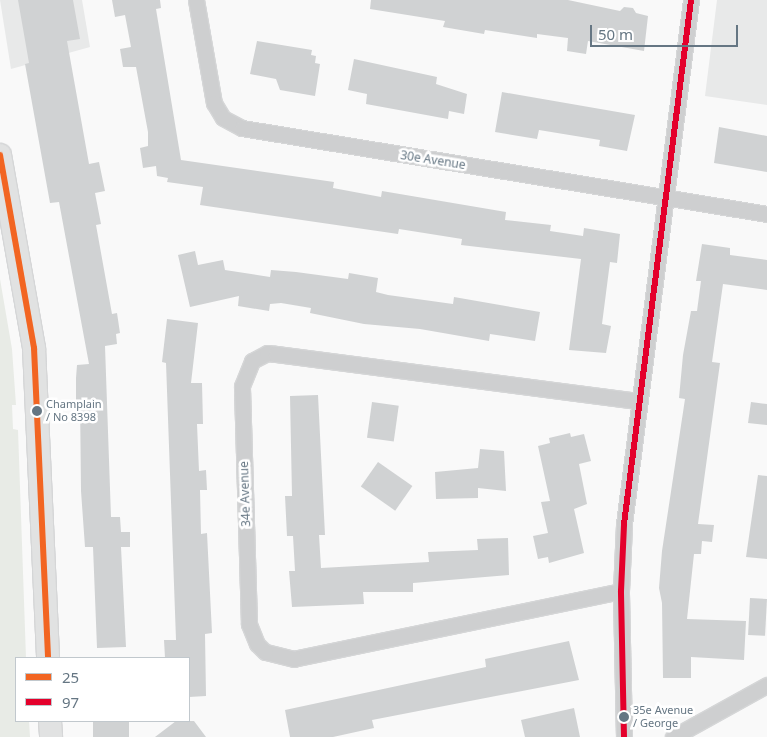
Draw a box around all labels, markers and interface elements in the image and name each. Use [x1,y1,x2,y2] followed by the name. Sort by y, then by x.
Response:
[592,15,740,47] scale bar
[598,24,633,44] text: 50 m
[399,148,467,172] street label: 30e Avenue
[46,398,102,424] place label: Champlain / No 8398
[32,406,42,416] marker: Champlain / No 8398
[237,461,253,527] street label: 34e Avenue
[15,657,190,722] legend
[62,667,79,687] text: 25
[62,692,79,712] text: 97
[633,704,693,730] place label: 35e Avenue / George
[619,712,629,722] marker: 35e Avenue / George

